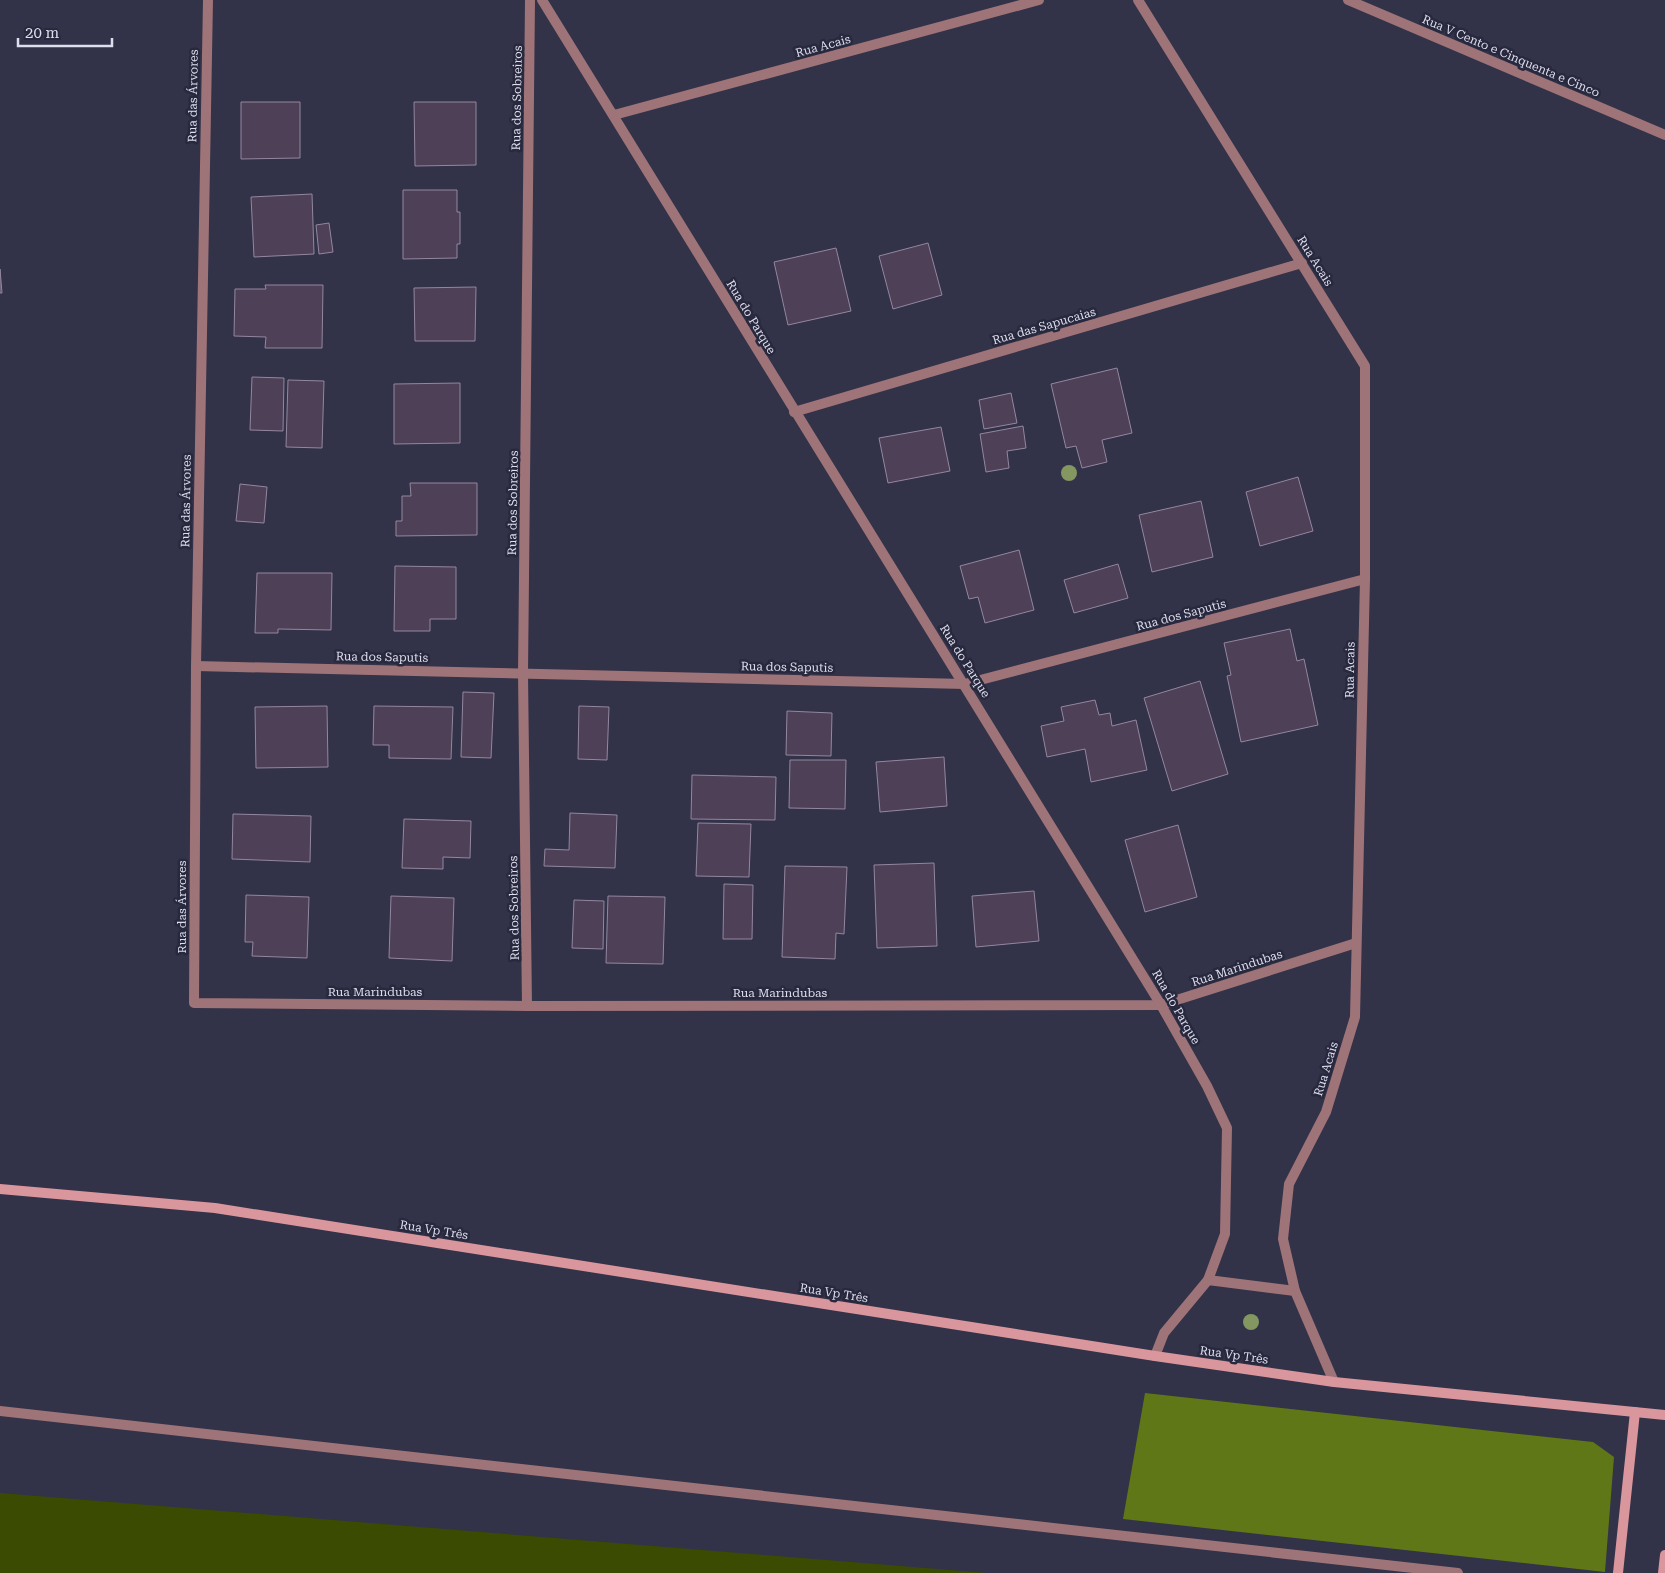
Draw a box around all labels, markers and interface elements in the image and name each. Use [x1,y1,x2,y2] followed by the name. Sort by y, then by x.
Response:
[1420,12,1602,100] street label: Rua V Cento e Cinquenta e Cinco
[18,15,111,47] scale bar
[25,24,60,42] text: 20 m
[794,32,852,60] street label: Rua Acais
[509,45,525,151] street label: Rua dos Sobreiros
[185,49,201,143] street label: Rua das Árvores
[1294,233,1336,289] street label: Rua Acais
[723,278,779,357] street label: Rua do Parque
[991,304,1097,347] street label: Rua das Sapucaias
[505,450,521,556] street label: Rua dos Sobreiros
[178,454,194,548] street label: Rua das Árvores
[1135,596,1228,634] street label: Rua dos Saputis
[937,622,993,701] street label: Rua do Parque
[1343,641,1357,698] street label: Rua Acais
[336,649,429,665] street label: Rua dos Saputis
[741,659,834,675] street label: Rua dos Saputis
[506,855,522,961] street label: Rua dos Sobreiros
[175,860,189,953] street label: Rua das Árvores
[1190,947,1284,989] street label: Rua Marindubas
[1149,967,1203,1047] street label: Rua do Parque
[328,985,423,999] street label: Rua Marindubas
[733,986,828,1000] street label: Rua Marindubas
[1311,1040,1341,1098] street label: Rua Acais
[399,1218,469,1242] street label: Rua Vp Três
[799,1281,869,1305] street label: Rua Vp Três
[1199,1343,1269,1367] street label: Rua Vp Três

